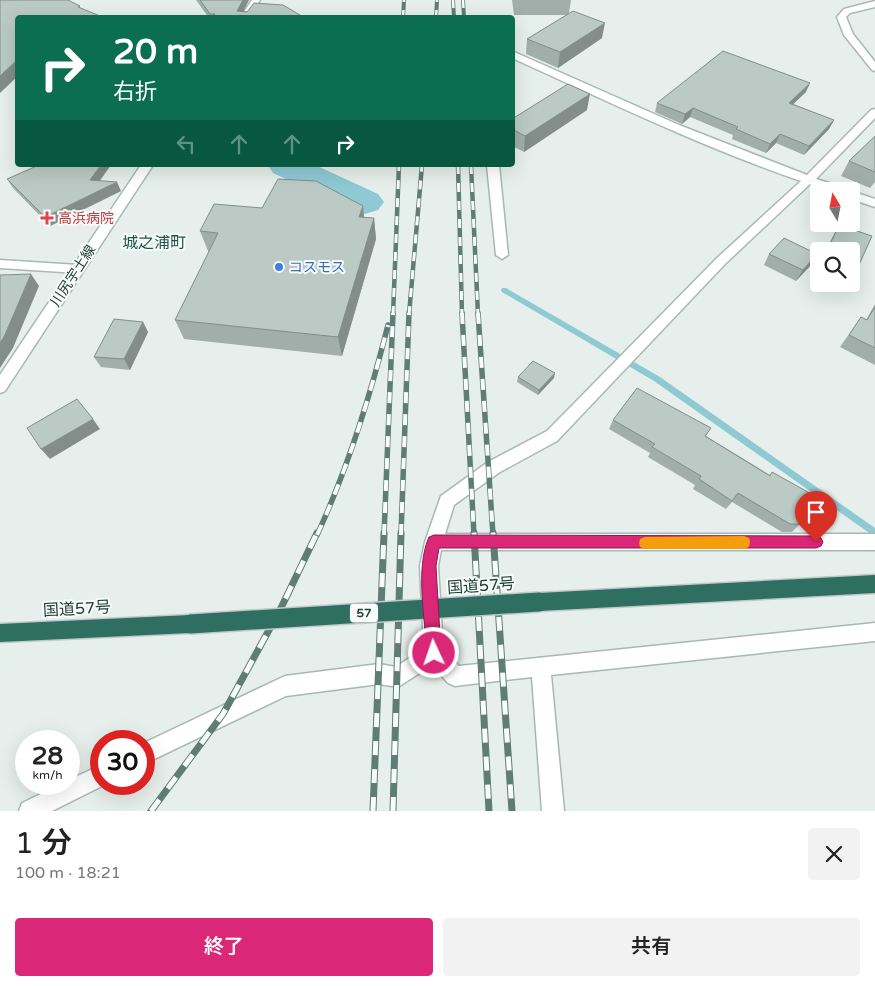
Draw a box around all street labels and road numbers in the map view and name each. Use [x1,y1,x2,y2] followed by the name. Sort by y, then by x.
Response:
[47,242,99,310] street label: 川尻宇土線
[446,574,516,598] street label: 国道57号
[42,597,112,621] street label: 国道57号
[350,604,378,622] road number: 57

